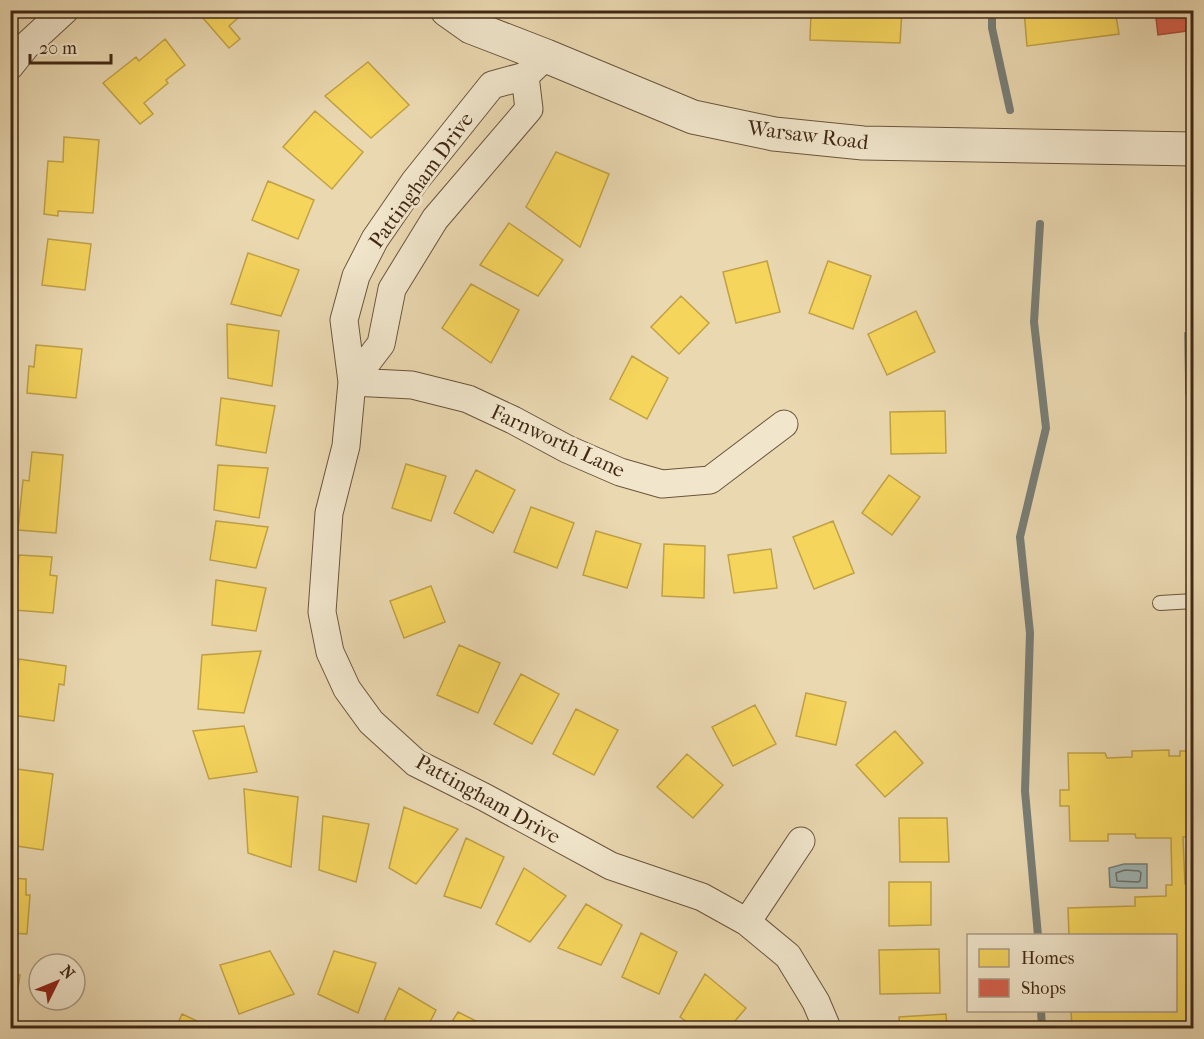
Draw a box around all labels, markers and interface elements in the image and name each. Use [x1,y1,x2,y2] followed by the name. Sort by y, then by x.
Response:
[30,27,111,65] scale bar
[39,38,77,59] text: 20 m
[364,108,478,252] street label: Pattingham Drive
[745,116,870,154] street label: Warsaw Road
[487,399,629,483] street label: Farnworth Lane
[412,749,564,849] street label: Pattingham Drive
[967,934,1177,1012] legend
[1021,948,1075,969] text: Homes
[27,952,87,1012] north arrow
[57,961,79,984] text: N
[1021,978,1066,999] text: Shops

